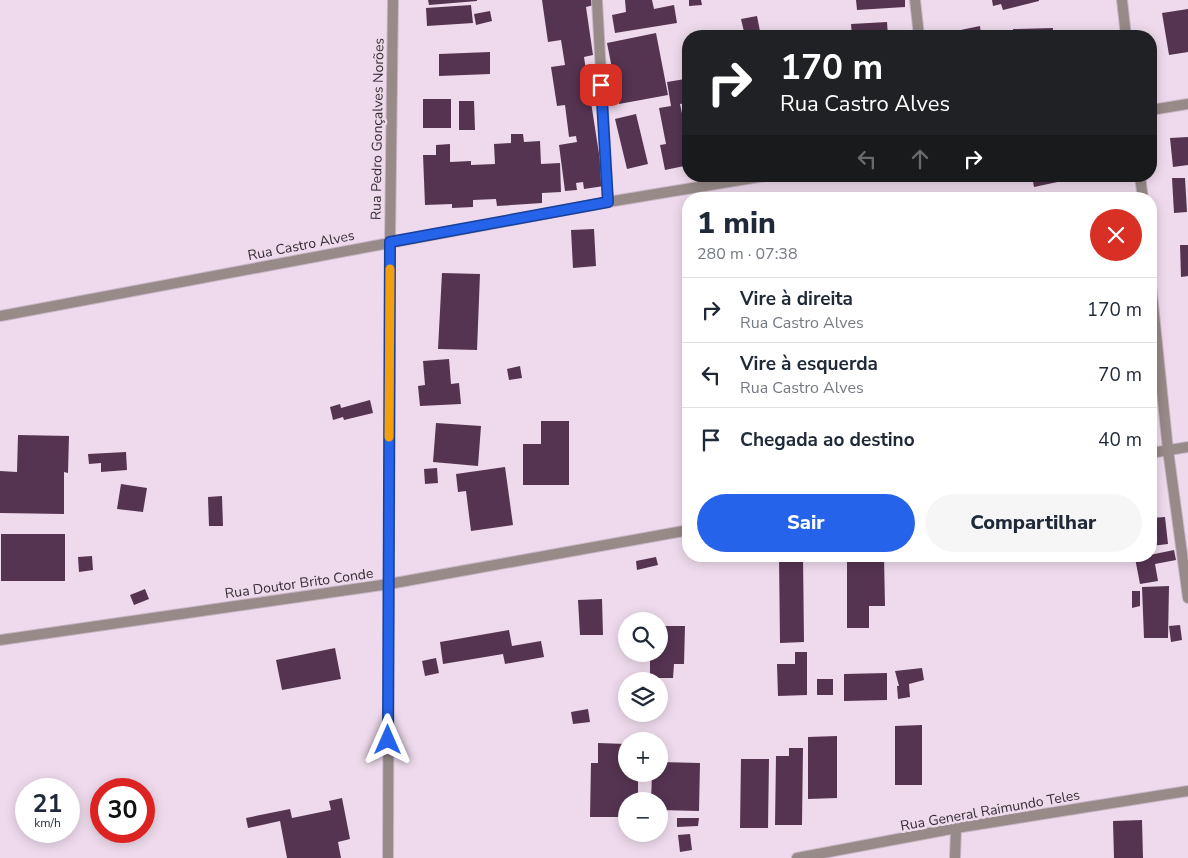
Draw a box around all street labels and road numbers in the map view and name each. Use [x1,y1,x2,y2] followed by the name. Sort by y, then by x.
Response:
[366,37,389,220] street label: Rua Pedro Gonçalves Norões
[246,226,356,265] street label: Rua Castro Alves
[224,564,375,603] street label: Rua Doutor Brito Conde
[899,785,1081,836] street label: Rua General Raimundo Teles

